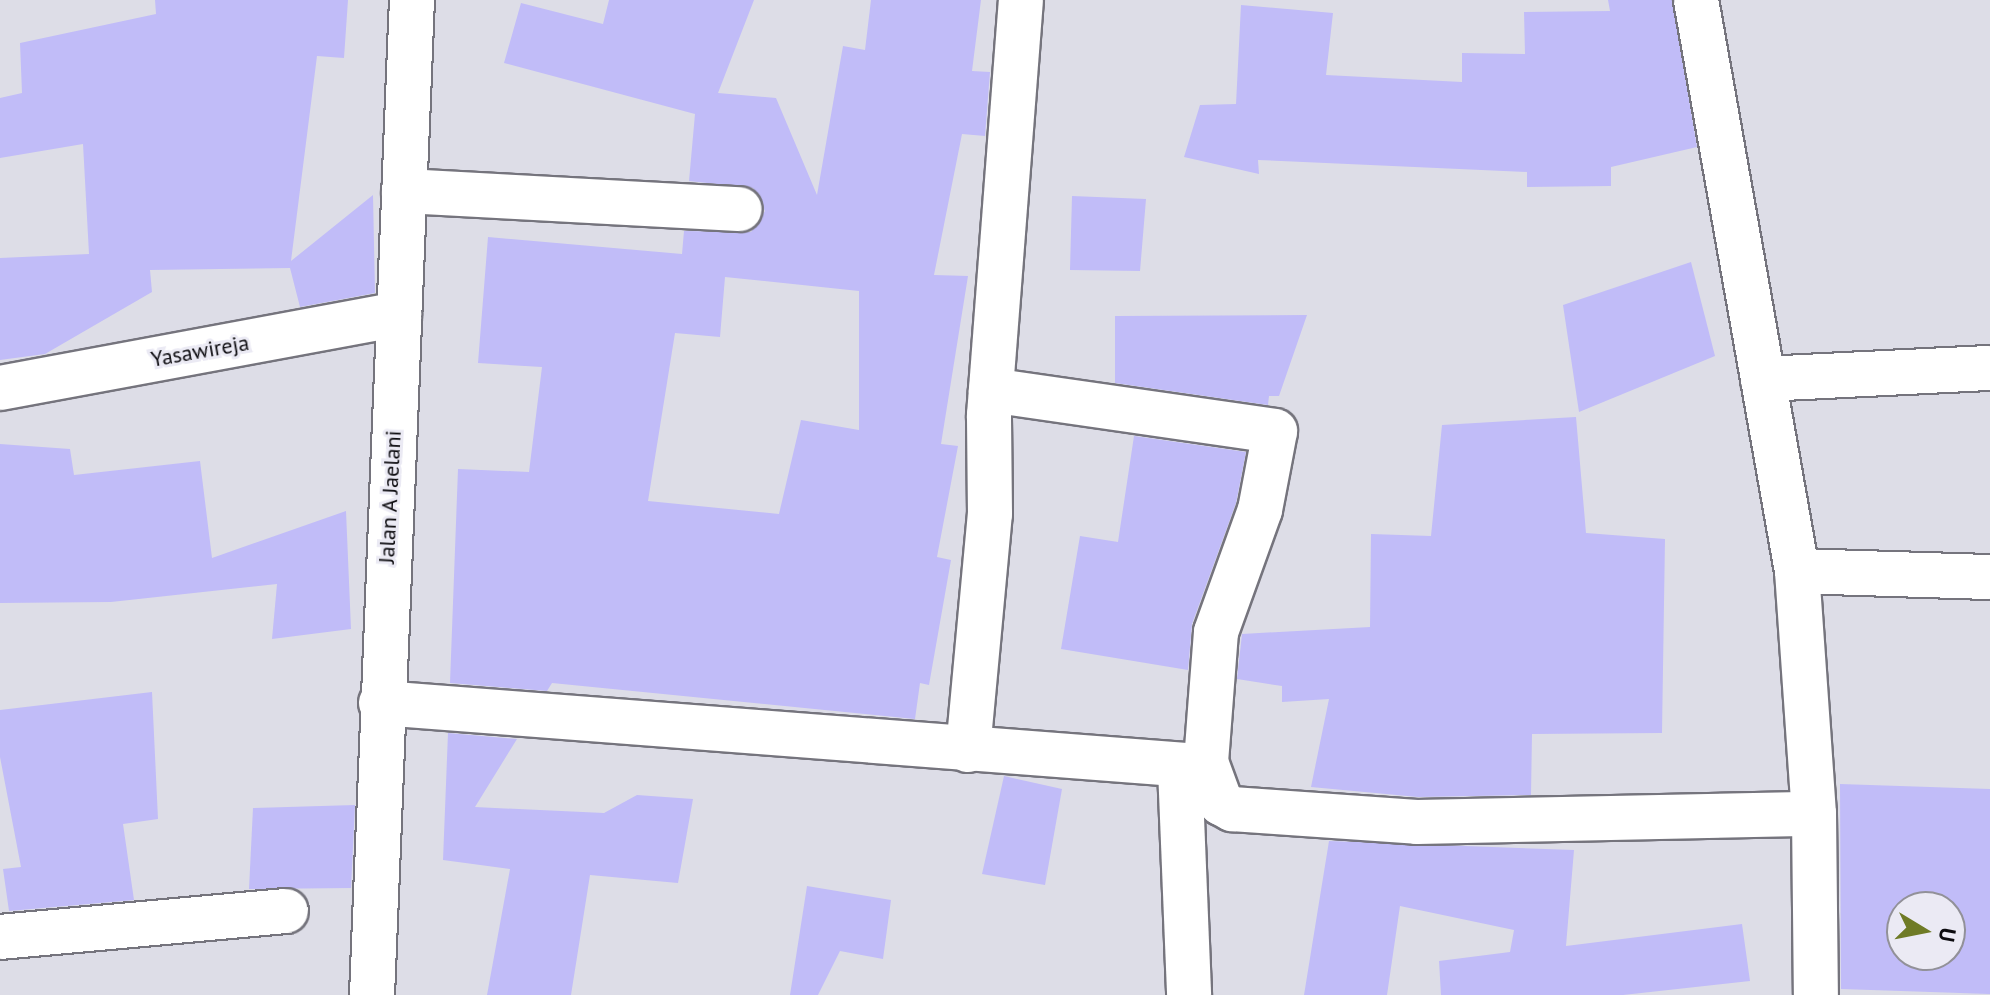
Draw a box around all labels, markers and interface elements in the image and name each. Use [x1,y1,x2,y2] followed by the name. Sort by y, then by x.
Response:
[149,329,251,373] street label: Yasawireja
[373,429,407,565] street label: Jalan A Jaelani
[1886,891,1966,971] north arrow
[1933,926,1963,944] text: U

